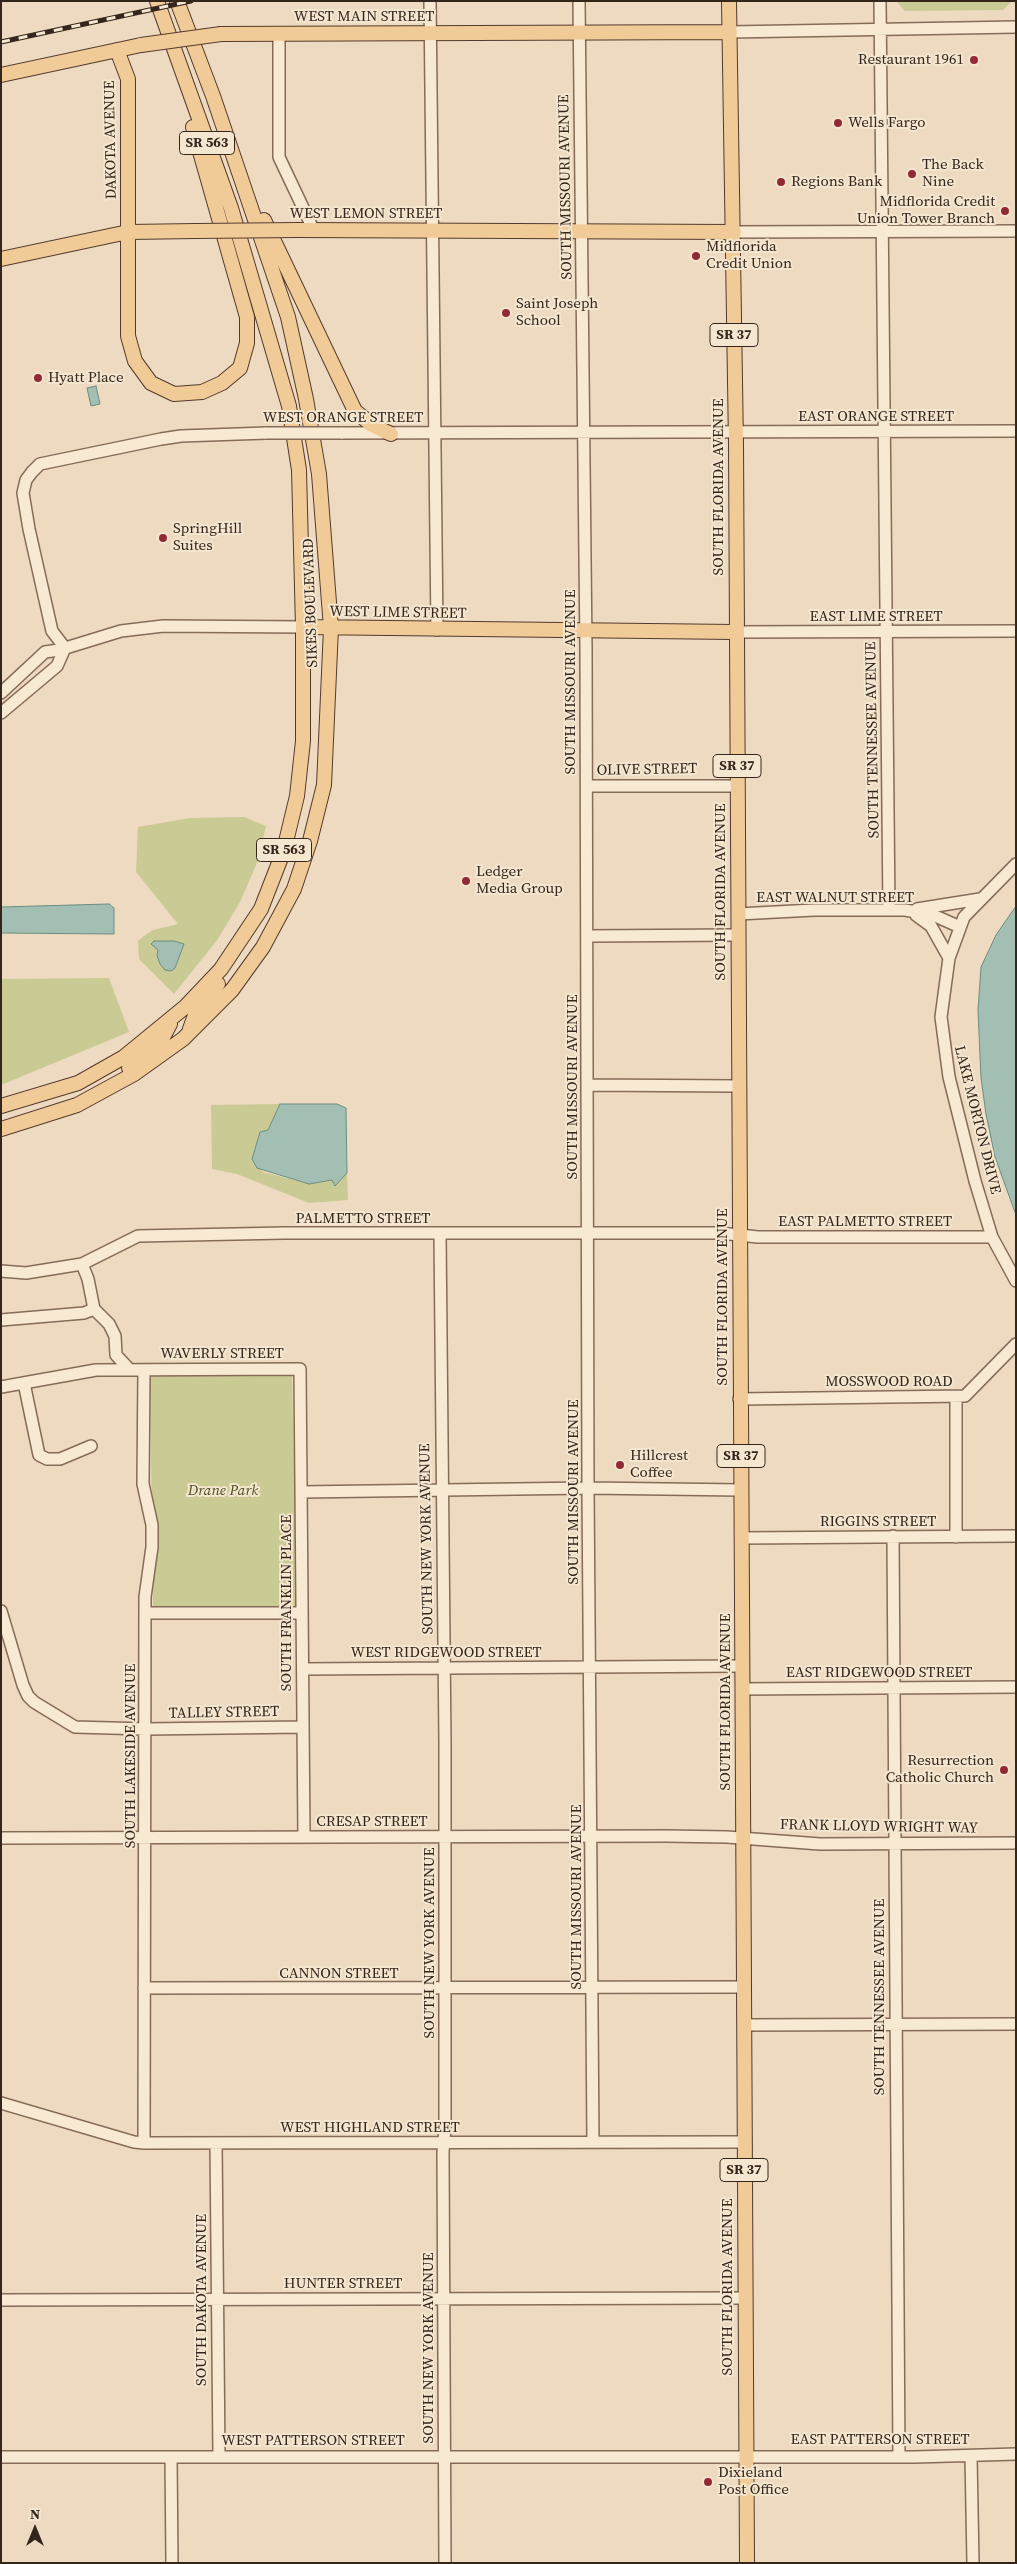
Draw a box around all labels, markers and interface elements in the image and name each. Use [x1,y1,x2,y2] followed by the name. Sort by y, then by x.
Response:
[294,8,434,26] street label: WEST MAIN STREET
[858,51,964,69] place label: Restaurant 1961
[968,54,980,66] marker: Restaurant 1961
[101,80,121,200] street label: DAKOTA AVENUE
[555,94,577,280] street label: SOUTH MISSOURI AVENUE
[848,114,925,132] place label: Wells Fargo
[832,117,844,129] marker: Wells Fargo
[180,132,234,154] road number: SR 563
[922,156,984,191] place label: The Back Nine
[906,168,918,180] marker: The Back Nine
[791,173,882,191] place label: Regions Bank
[775,176,787,188] marker: Regions Bank
[857,193,995,228] place label: Midflorida Credit Union Tower Branch
[290,205,442,223] street label: WEST LEMON STREET
[999,205,1011,217] marker: Midflorida Credit Union Tower Branch
[706,238,792,273] place label: Midflorida Credit Union
[690,250,702,262] marker: Midflorida Credit Union
[516,295,598,330] place label: Saint Joseph School
[500,307,512,319] marker: Saint Joseph School
[710,324,758,346] road number: SR 37
[48,369,124,387] place label: Hyatt Place
[32,372,44,384] marker: Hyatt Place
[710,399,728,575] street label: SOUTH FLORIDA AVENUE
[798,408,954,426] street label: EAST ORANGE STREET
[263,409,423,427] street label: WEST ORANGE STREET
[173,520,242,555] place label: SpringHill Suites
[157,532,169,544] marker: SpringHill Suites
[300,538,322,668] street label: SIKES BOULEVARD
[562,589,580,775] street label: SOUTH MISSOURI AVENUE
[329,603,467,623] street label: WEST LIME STREET
[810,608,942,626] street label: EAST LIME STREET
[862,642,884,838] street label: SOUTH TENNESSEE AVENUE
[713,754,761,778] road number: SR 37
[597,760,697,780] street label: OLIVE STREET
[712,804,730,980] street label: SOUTH FLORIDA AVENUE
[256,838,312,862] road number: SR 563
[476,863,563,898] place label: Ledger Media Group
[460,875,472,887] marker: Ledger Media Group
[756,889,914,907] street label: EAST WALNUT STREET
[564,994,582,1180] street label: SOUTH MISSOURI AVENUE
[950,1044,1004,1196] street label: LAKE MORTON DRIVE
[714,1209,732,1385] street label: SOUTH FLORIDA AVENUE
[296,1210,430,1228] street label: PALMETTO STREET
[778,1213,952,1231] street label: EAST PALMETTO STREET
[160,1345,284,1363] street label: WAVERLY STREET
[825,1373,953,1391] street label: MOSSWOOD ROAD
[565,1399,583,1585] street label: SOUTH MISSOURI AVENUE
[416,1443,438,1635] street label: SOUTH NEW YORK AVENUE
[717,1444,765,1468] road number: SR 37
[630,1447,688,1482] place label: Hillcrest Coffee
[614,1459,626,1471] marker: Hillcrest Coffee
[188,1482,258,1500] park label: Drane Park
[820,1513,936,1531] street label: RIGGINS STREET
[278,1515,296,1691] street label: SOUTH FRANKLIN PLACE
[717,1614,735,1790] street label: SOUTH FLORIDA AVENUE
[350,1644,542,1662] street label: WEST RIDGEWOOD STREET
[122,1664,140,1848] street label: SOUTH LAKESIDE AVENUE
[786,1664,972,1682] street label: EAST RIDGEWOOD STREET
[169,1703,279,1723] street label: TALLEY STREET
[886,1752,994,1787] place label: Resurrection Catholic Church
[998,1764,1010,1776] marker: Resurrection Catholic Church
[568,1804,586,1990] street label: SOUTH MISSOURI AVENUE
[316,1813,428,1831] street label: CRESAP STREET
[780,1816,978,1838] street label: FRANK LLOYD WRIGHT WAY
[421,1848,439,2038] street label: SOUTH NEW YORK AVENUE
[871,1899,889,2095] street label: SOUTH TENNESSEE AVENUE
[279,1965,399,1983] street label: CANNON STREET
[280,2119,460,2137] street label: WEST HIGHLAND STREET
[720,2158,768,2182] road number: SR 37
[719,2199,737,2375] street label: SOUTH FLORIDA AVENUE
[193,2214,211,2386] street label: SOUTH DAKOTA AVENUE
[420,2253,438,2443] street label: SOUTH NEW YORK AVENUE
[284,2275,402,2293] street label: HUNTER STREET
[790,2431,970,2449] street label: EAST PATTERSON STREET
[221,2432,405,2450] street label: WEST PATTERSON STREET
[718,2464,789,2499] place label: Dixieland Post Office
[702,2476,714,2488] marker: Dixieland Post Office
[10,2504,60,2554] north arrow
[30,2504,40,2524] text: N

